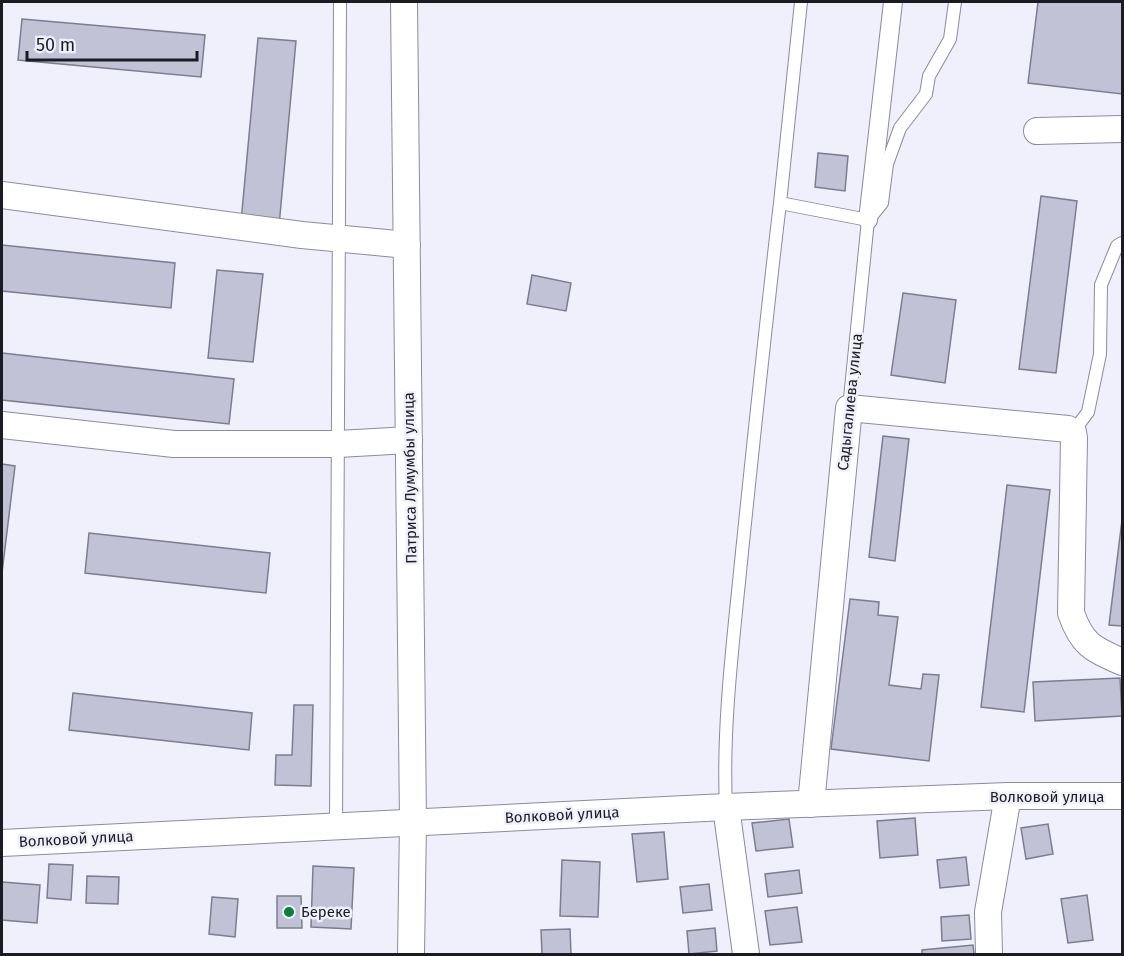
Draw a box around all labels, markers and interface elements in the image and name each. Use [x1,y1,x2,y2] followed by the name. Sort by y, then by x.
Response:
[27,24,196,62] scale bar
[36,34,75,56] text: 50 m
[834,333,866,471] street label: Садыгалиева улица
[400,392,420,564] street label: Патриса Лумумбы улица
[990,788,1104,806] street label: Волковой улица
[504,803,620,827] street label: Волковой улица
[18,827,134,851] street label: Волковой улица
[301,903,351,921] place label: Береке
[282,905,296,919] marker: Береке

